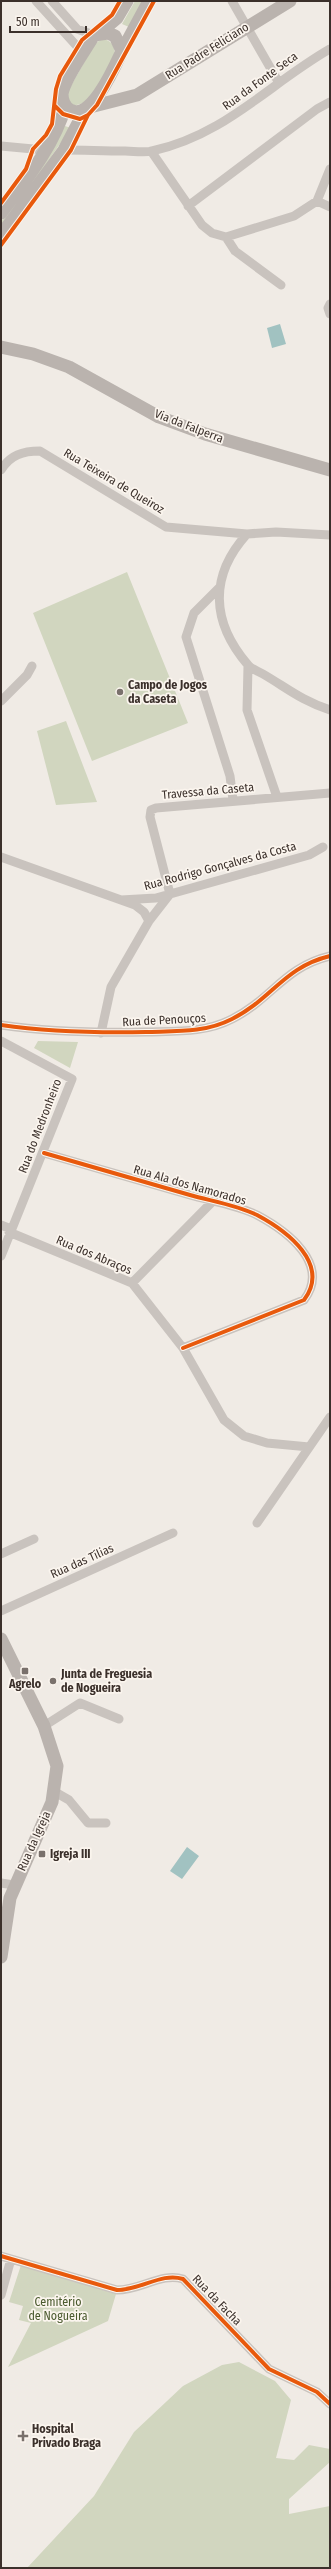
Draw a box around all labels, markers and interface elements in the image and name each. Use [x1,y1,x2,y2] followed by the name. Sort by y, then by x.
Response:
[10,8,86,34] scale bar
[16,15,40,29] text: 50 m
[163,20,251,82] street label: Rua Padre Feliciano
[220,49,300,113] street label: Rua da Fonte Seca
[153,406,226,446] street label: Via da Falperra
[61,445,167,517] street label: Rua Teixeira de Queiroz
[128,678,208,706] place label: Campo de Jogos da Caseta
[115,687,125,697] marker: Campo de Jogos da Caseta
[161,780,255,802] street label: Travessa da Caseta
[142,839,298,893] street label: Rua Rodrigo Gonçalves da Costa
[122,1011,206,1029] street label: Rua de Penouços
[16,1077,64,1175] street label: Rua do Medronheiro
[132,1162,248,1208] street label: Rua Ala dos Namorados
[54,1233,134,1277] street label: Rua dos Abraços
[48,1541,116,1581] street label: Rua das Tílias
[20,1666,30,1676] marker: Agrelo
[60,1667,152,1695] place label: Junta de Freguesia de Nogueira
[48,1676,58,1686] marker: Junta de Freguesia de Nogueira
[8,1677,42,1691] place label: Agrelo
[15,1809,53,1873] street label: Rua da Igreja
[50,1847,91,1861] place label: Igreja III
[37,1849,47,1859] marker: Igreja III
[190,2272,244,2328] street label: Rua da Facha
[28,2295,88,2323] park label: Cemitério de Nogueira
[32,2422,101,2450] place label: Hospital Privado Braga
[17,2430,29,2442] marker: Hospital Privado Braga

